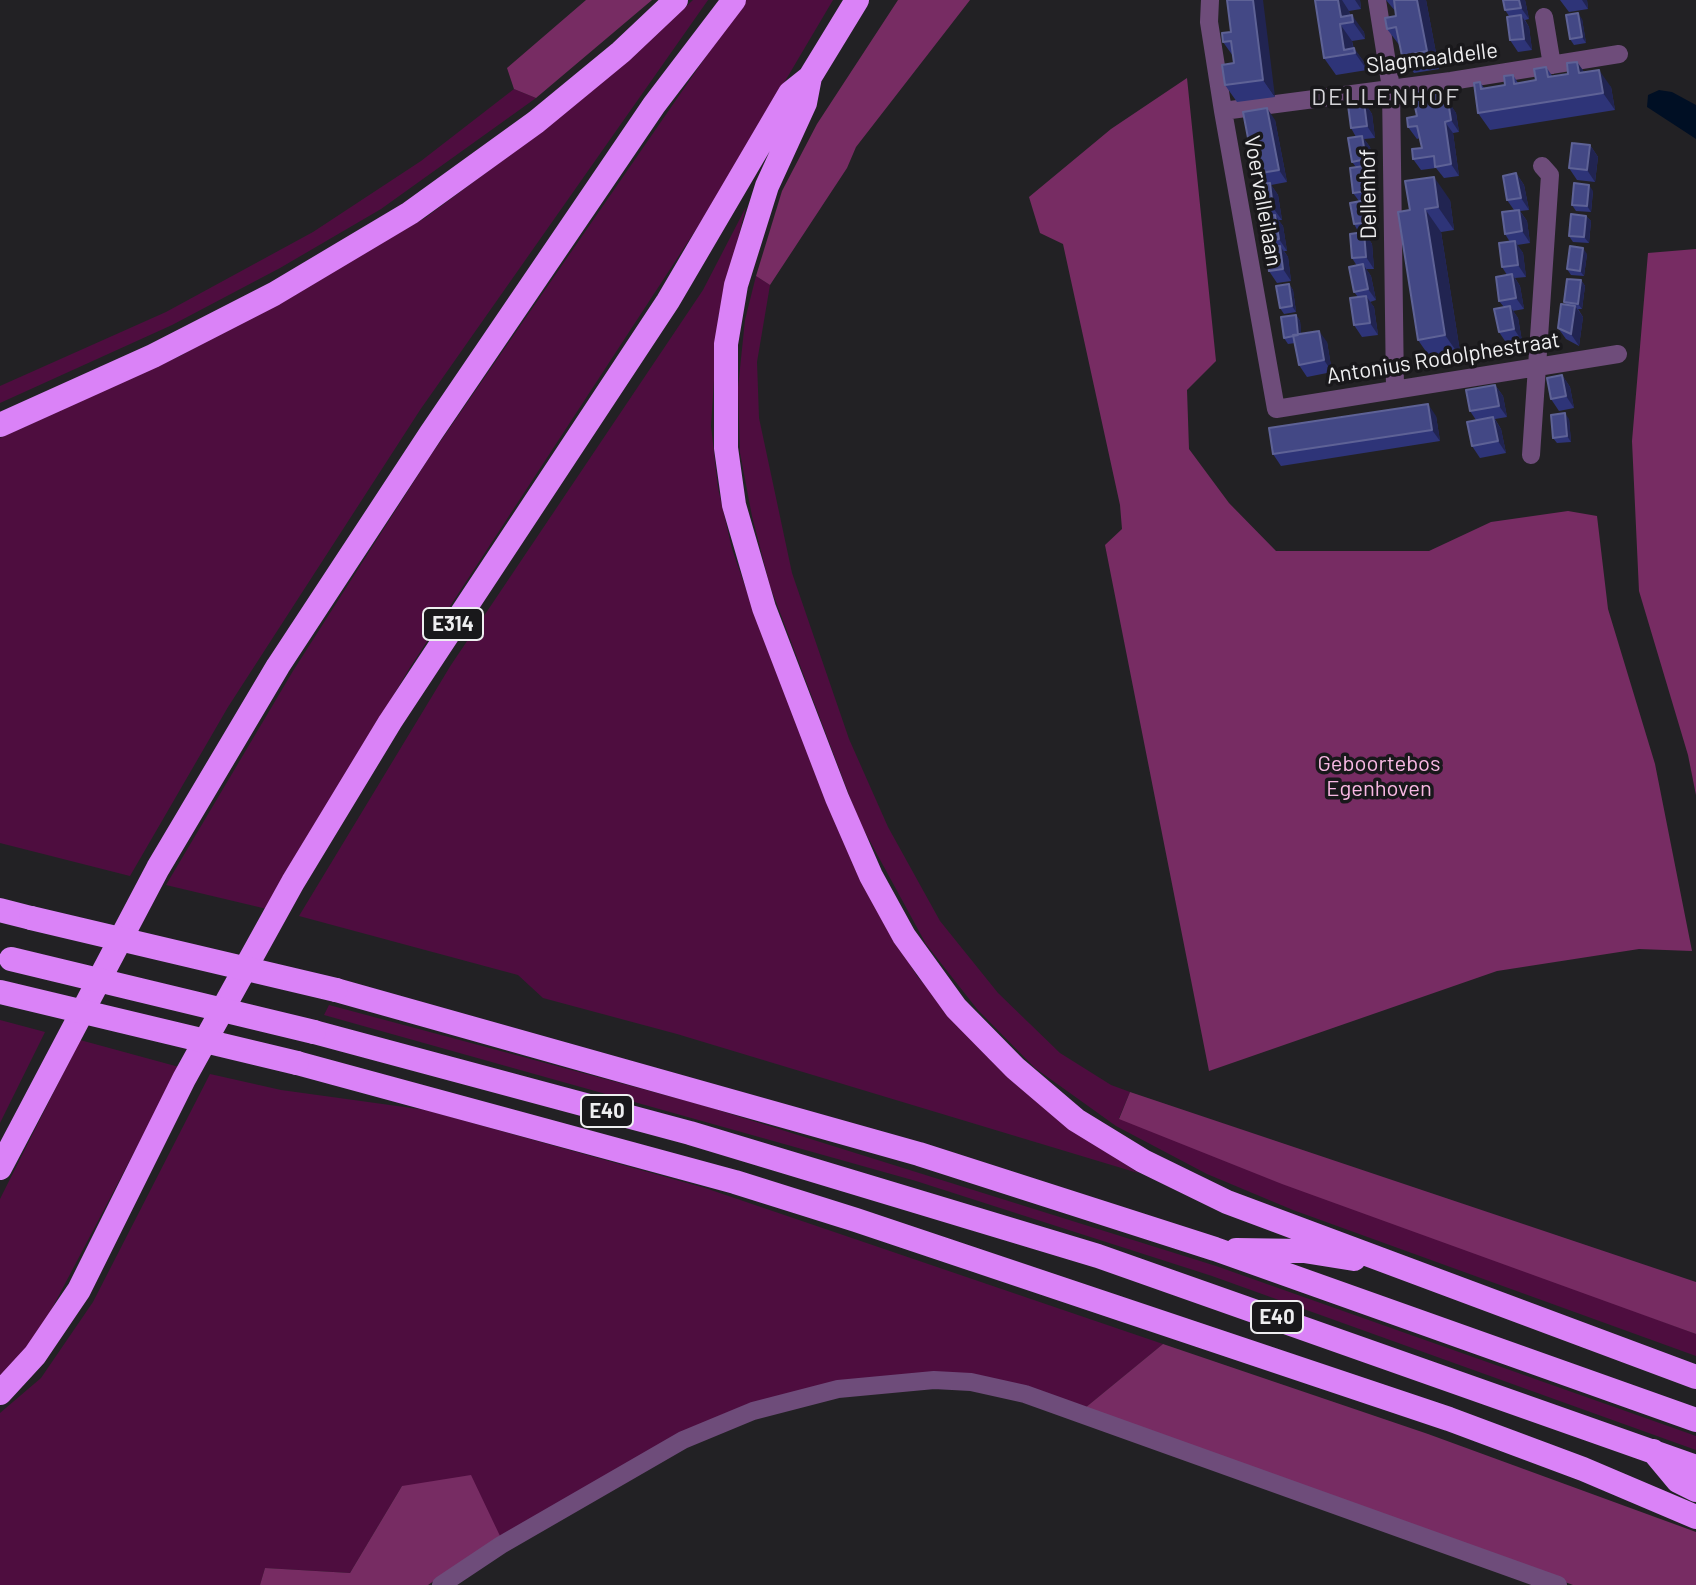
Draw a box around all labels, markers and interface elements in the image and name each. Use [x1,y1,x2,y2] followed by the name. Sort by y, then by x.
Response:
[1365,37,1499,79] street label: Slagmaaldelle
[1311,83,1461,111] district label: DELLENHOF
[1238,133,1288,269] street label: Voervalleilaan
[1354,149,1382,239] street label: Dellenhof
[1324,327,1562,389] street label: Antonius Rodolphestraat
[423,608,483,640] road number: E314
[1317,751,1441,802] park label: Geboortebos Egenhoven
[581,1095,633,1127] road number: E40
[1251,1301,1303,1333] road number: E40

